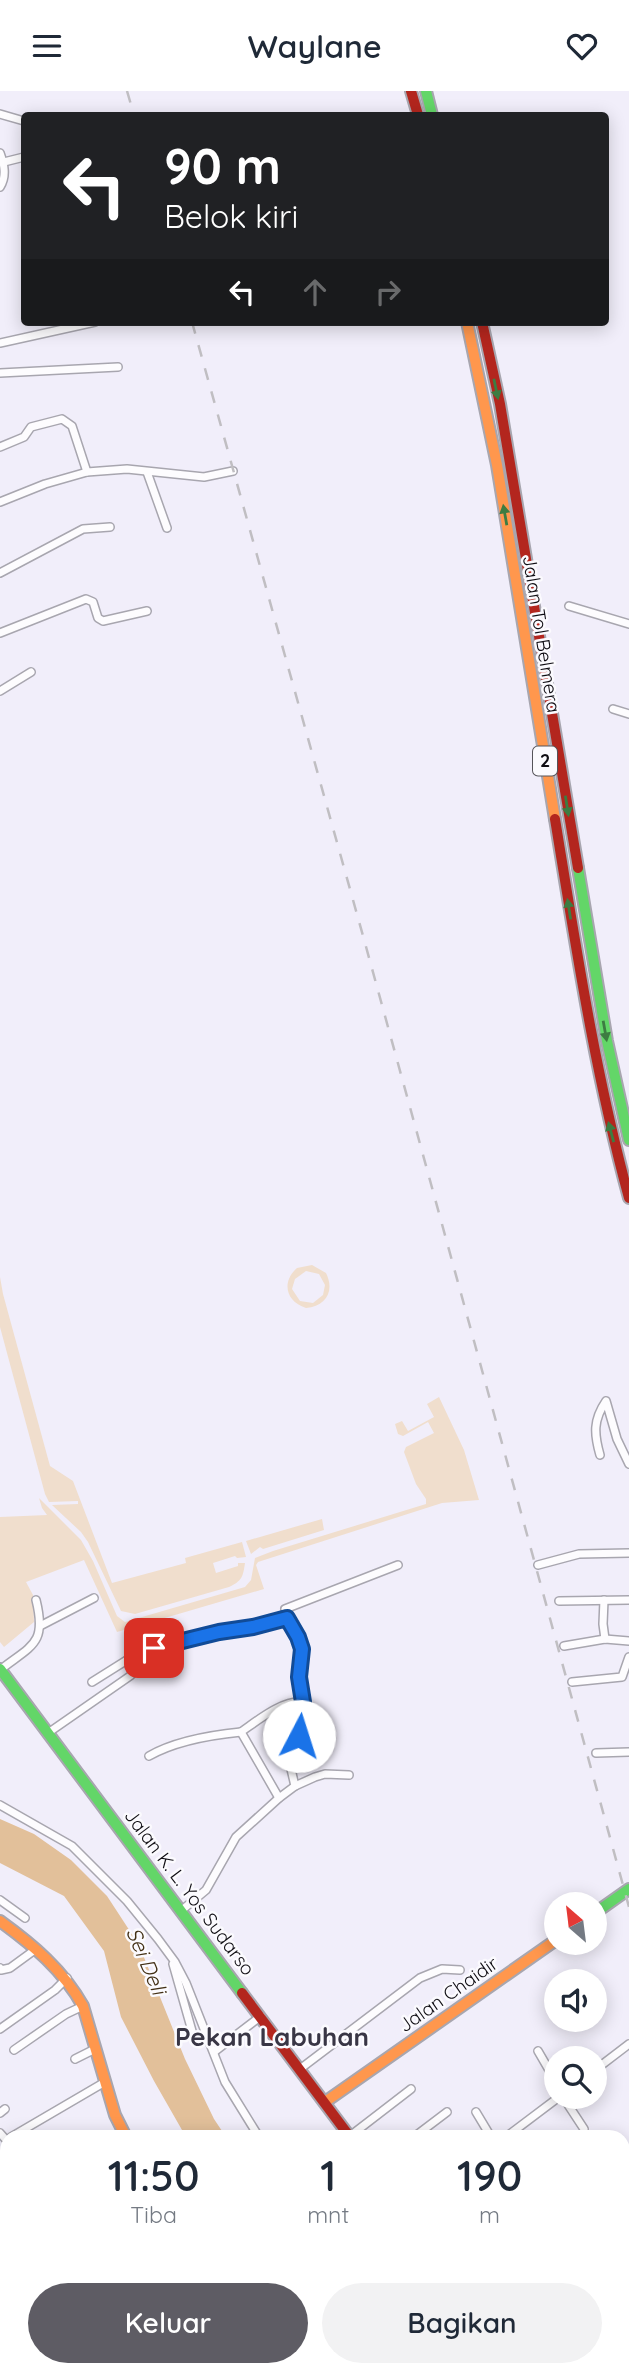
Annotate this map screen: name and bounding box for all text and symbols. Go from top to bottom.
text: Waylane [247,26,382,66]
icon: menu [28,27,66,65]
icon: heart [563,27,601,65]
text: 90 m [164,135,281,196]
icon: left [49,140,140,231]
text: Belok kiri [164,196,298,236]
icon: left [223,273,261,311]
icon: ahead [296,273,334,311]
icon: right [369,273,407,311]
one-way arrow [491,378,502,400]
one-way arrow [499,504,510,526]
street label: Jalan Tol Belmera [518,554,566,714]
road number: 2 [533,747,557,775]
one-way arrow [562,795,573,817]
one-way arrow [563,898,574,920]
one-way arrow [600,1020,611,1042]
one-way arrow [606,1121,616,1142]
pin [124,1618,184,1678]
icon: arrive [135,1629,173,1667]
position arrow [262,1699,336,1773]
street label: Jalan K. L. Yos Sudarso [120,1804,260,1980]
north arrow [544,1892,607,1955]
map controls [544,1892,607,2109]
water label: Sei Deli [121,1923,174,2000]
street label: Jalan Chaidir [394,1950,503,2037]
button: sound [544,1969,607,2032]
district label: Pekan Labuhan [175,2020,369,2053]
button: search [544,2046,607,2109]
text: 11:50 [108,2149,199,2202]
text: 1 [320,2149,336,2202]
text: 190 [457,2149,522,2202]
text: Tiba [130,2200,177,2229]
text: mnt [307,2200,349,2229]
text: m [479,2200,500,2229]
button: Keluar [28,2283,308,2363]
button: Bagikan [322,2283,602,2363]

